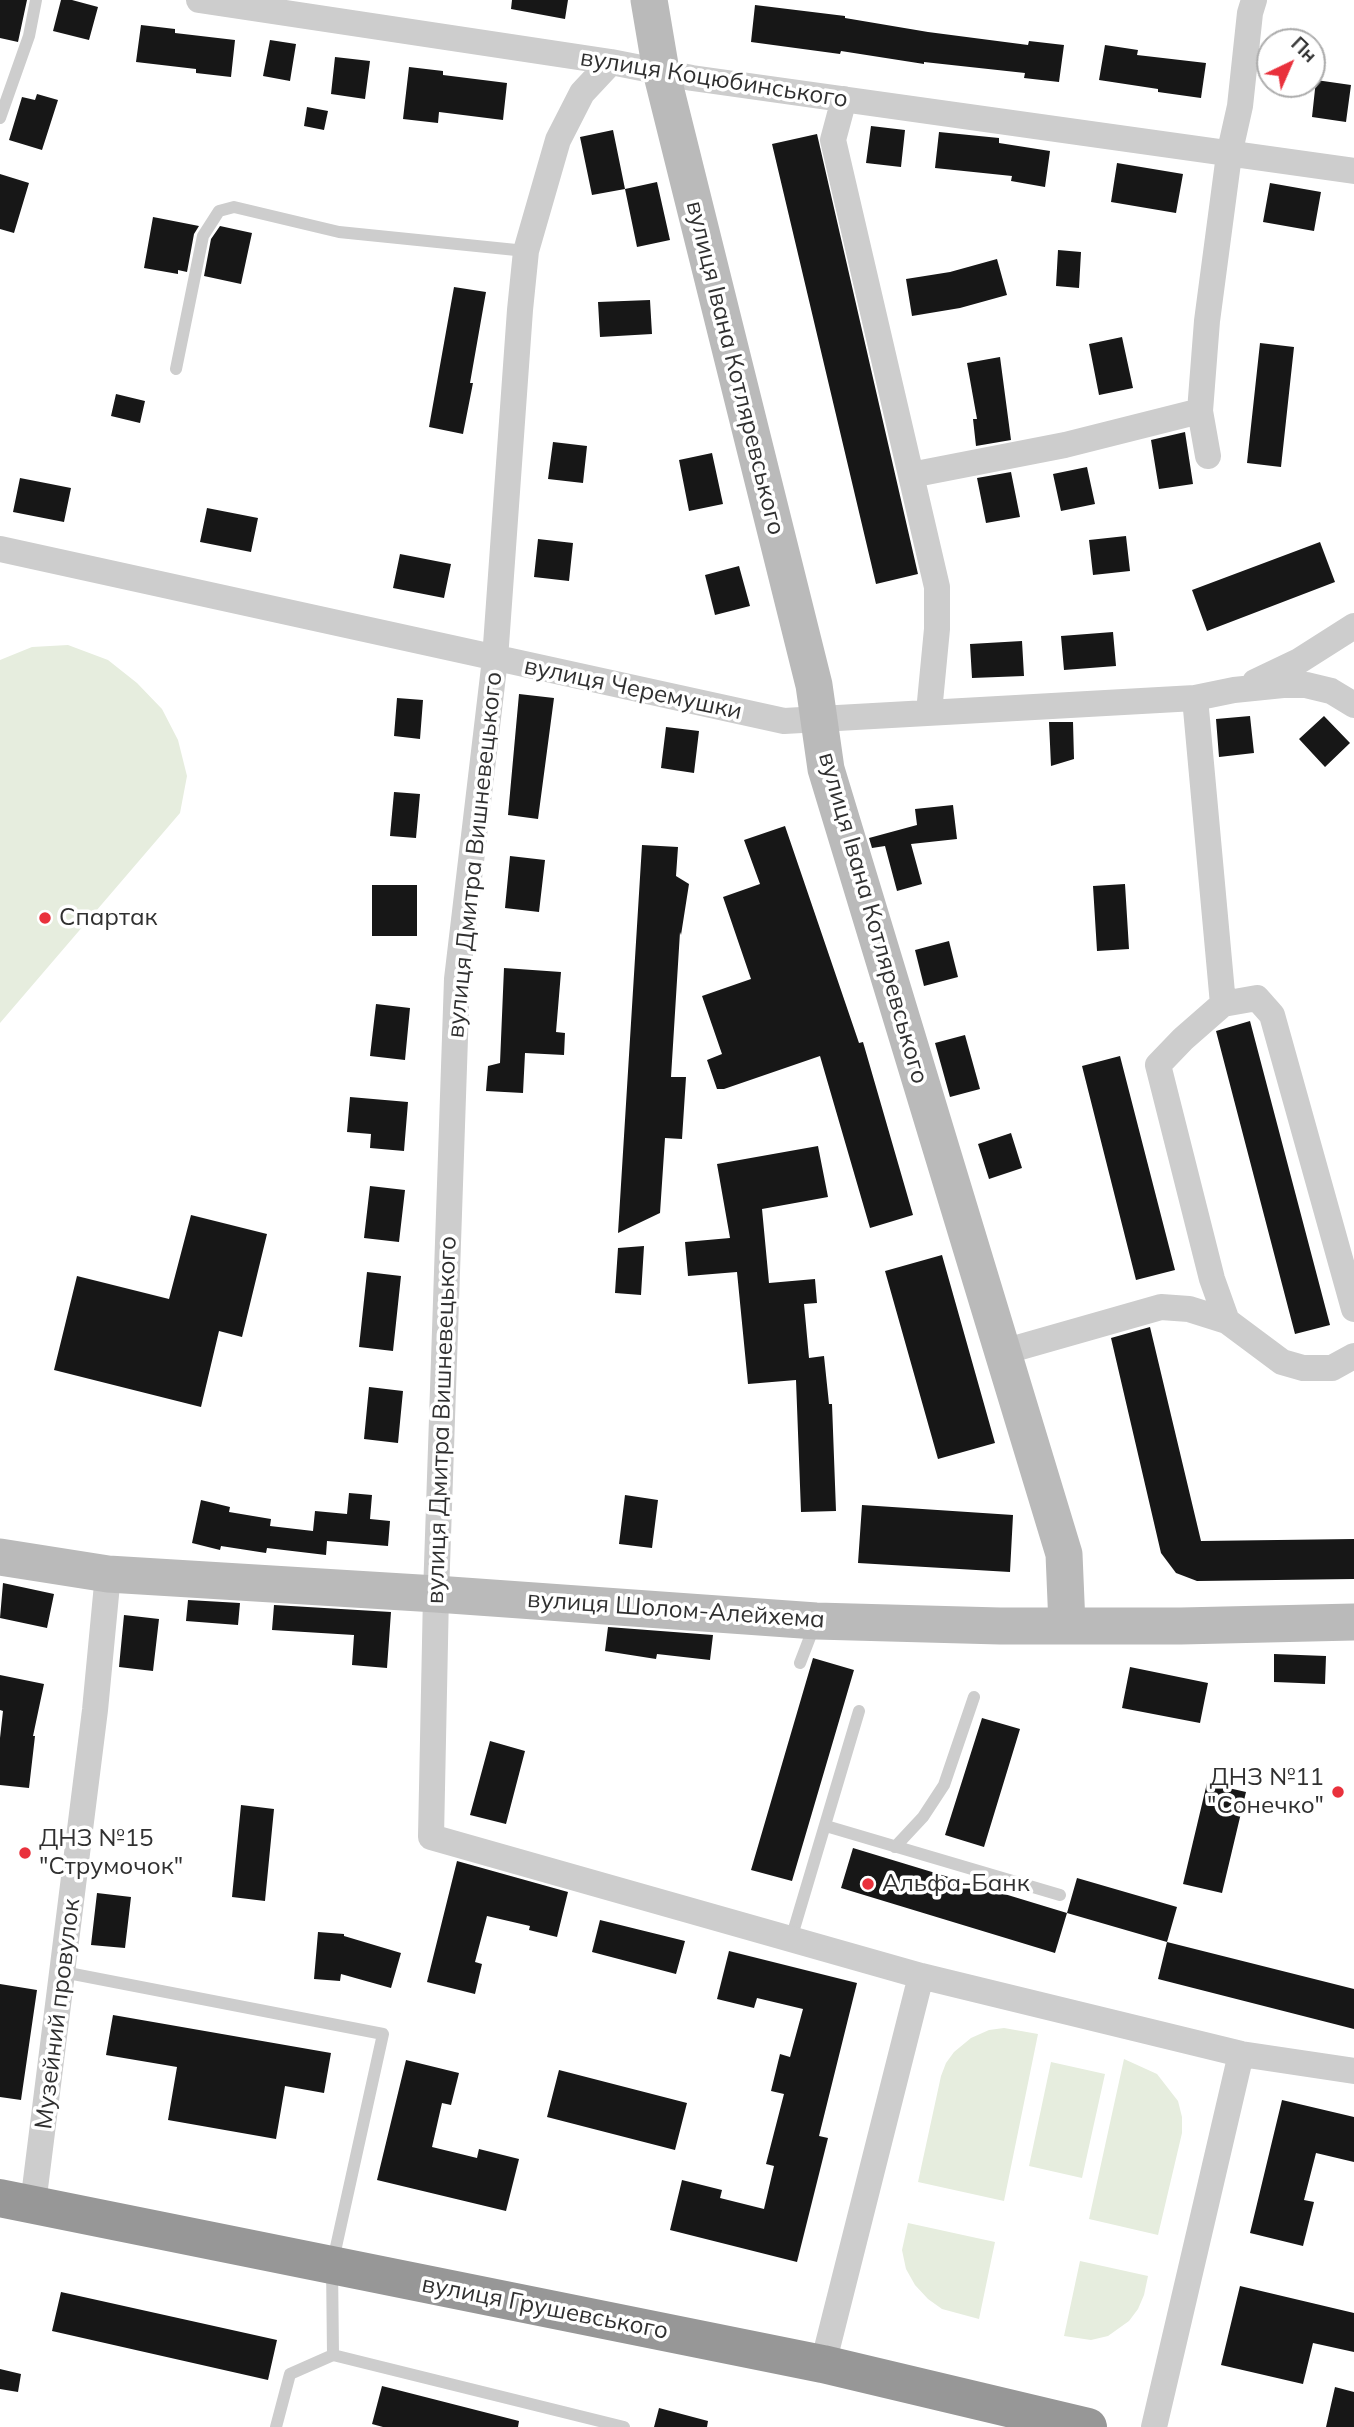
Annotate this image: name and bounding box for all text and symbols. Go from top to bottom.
north arrow [1256,28,1326,98]
text: Пн [1286,32,1322,67]
street label: вулиця Коцюбинського [578,44,850,114]
street label: вулиця Івана Котляревського [679,198,791,538]
street label: вулиця Черемушки [521,652,745,726]
street label: вулиця Дмитра Вишневецького [441,670,509,1040]
street label: вулиця Івана Котляревського [812,749,934,1087]
place label: Спартак [59,904,157,932]
marker: Спартак [37,910,53,926]
street label: вулиця Дмитра Вишневецького [421,1236,463,1604]
street label: вулиця Шолом-Алейхема [526,1585,826,1635]
place label: ДНЗ №11 "Сонечко" [1207,1764,1324,1820]
marker: ДНЗ №11 "Сонечко" [1330,1784,1346,1800]
place label: ДНЗ №15 "Струмочок" [39,1825,183,1881]
marker: ДНЗ №15 "Струмочок" [17,1845,33,1861]
place label: Альфа-Банк [882,1870,1030,1898]
marker: Альфа-Банк [860,1876,876,1892]
street label: Музейний провулок [30,1897,86,2131]
street label: вулиця Грушевського [420,2270,670,2346]

